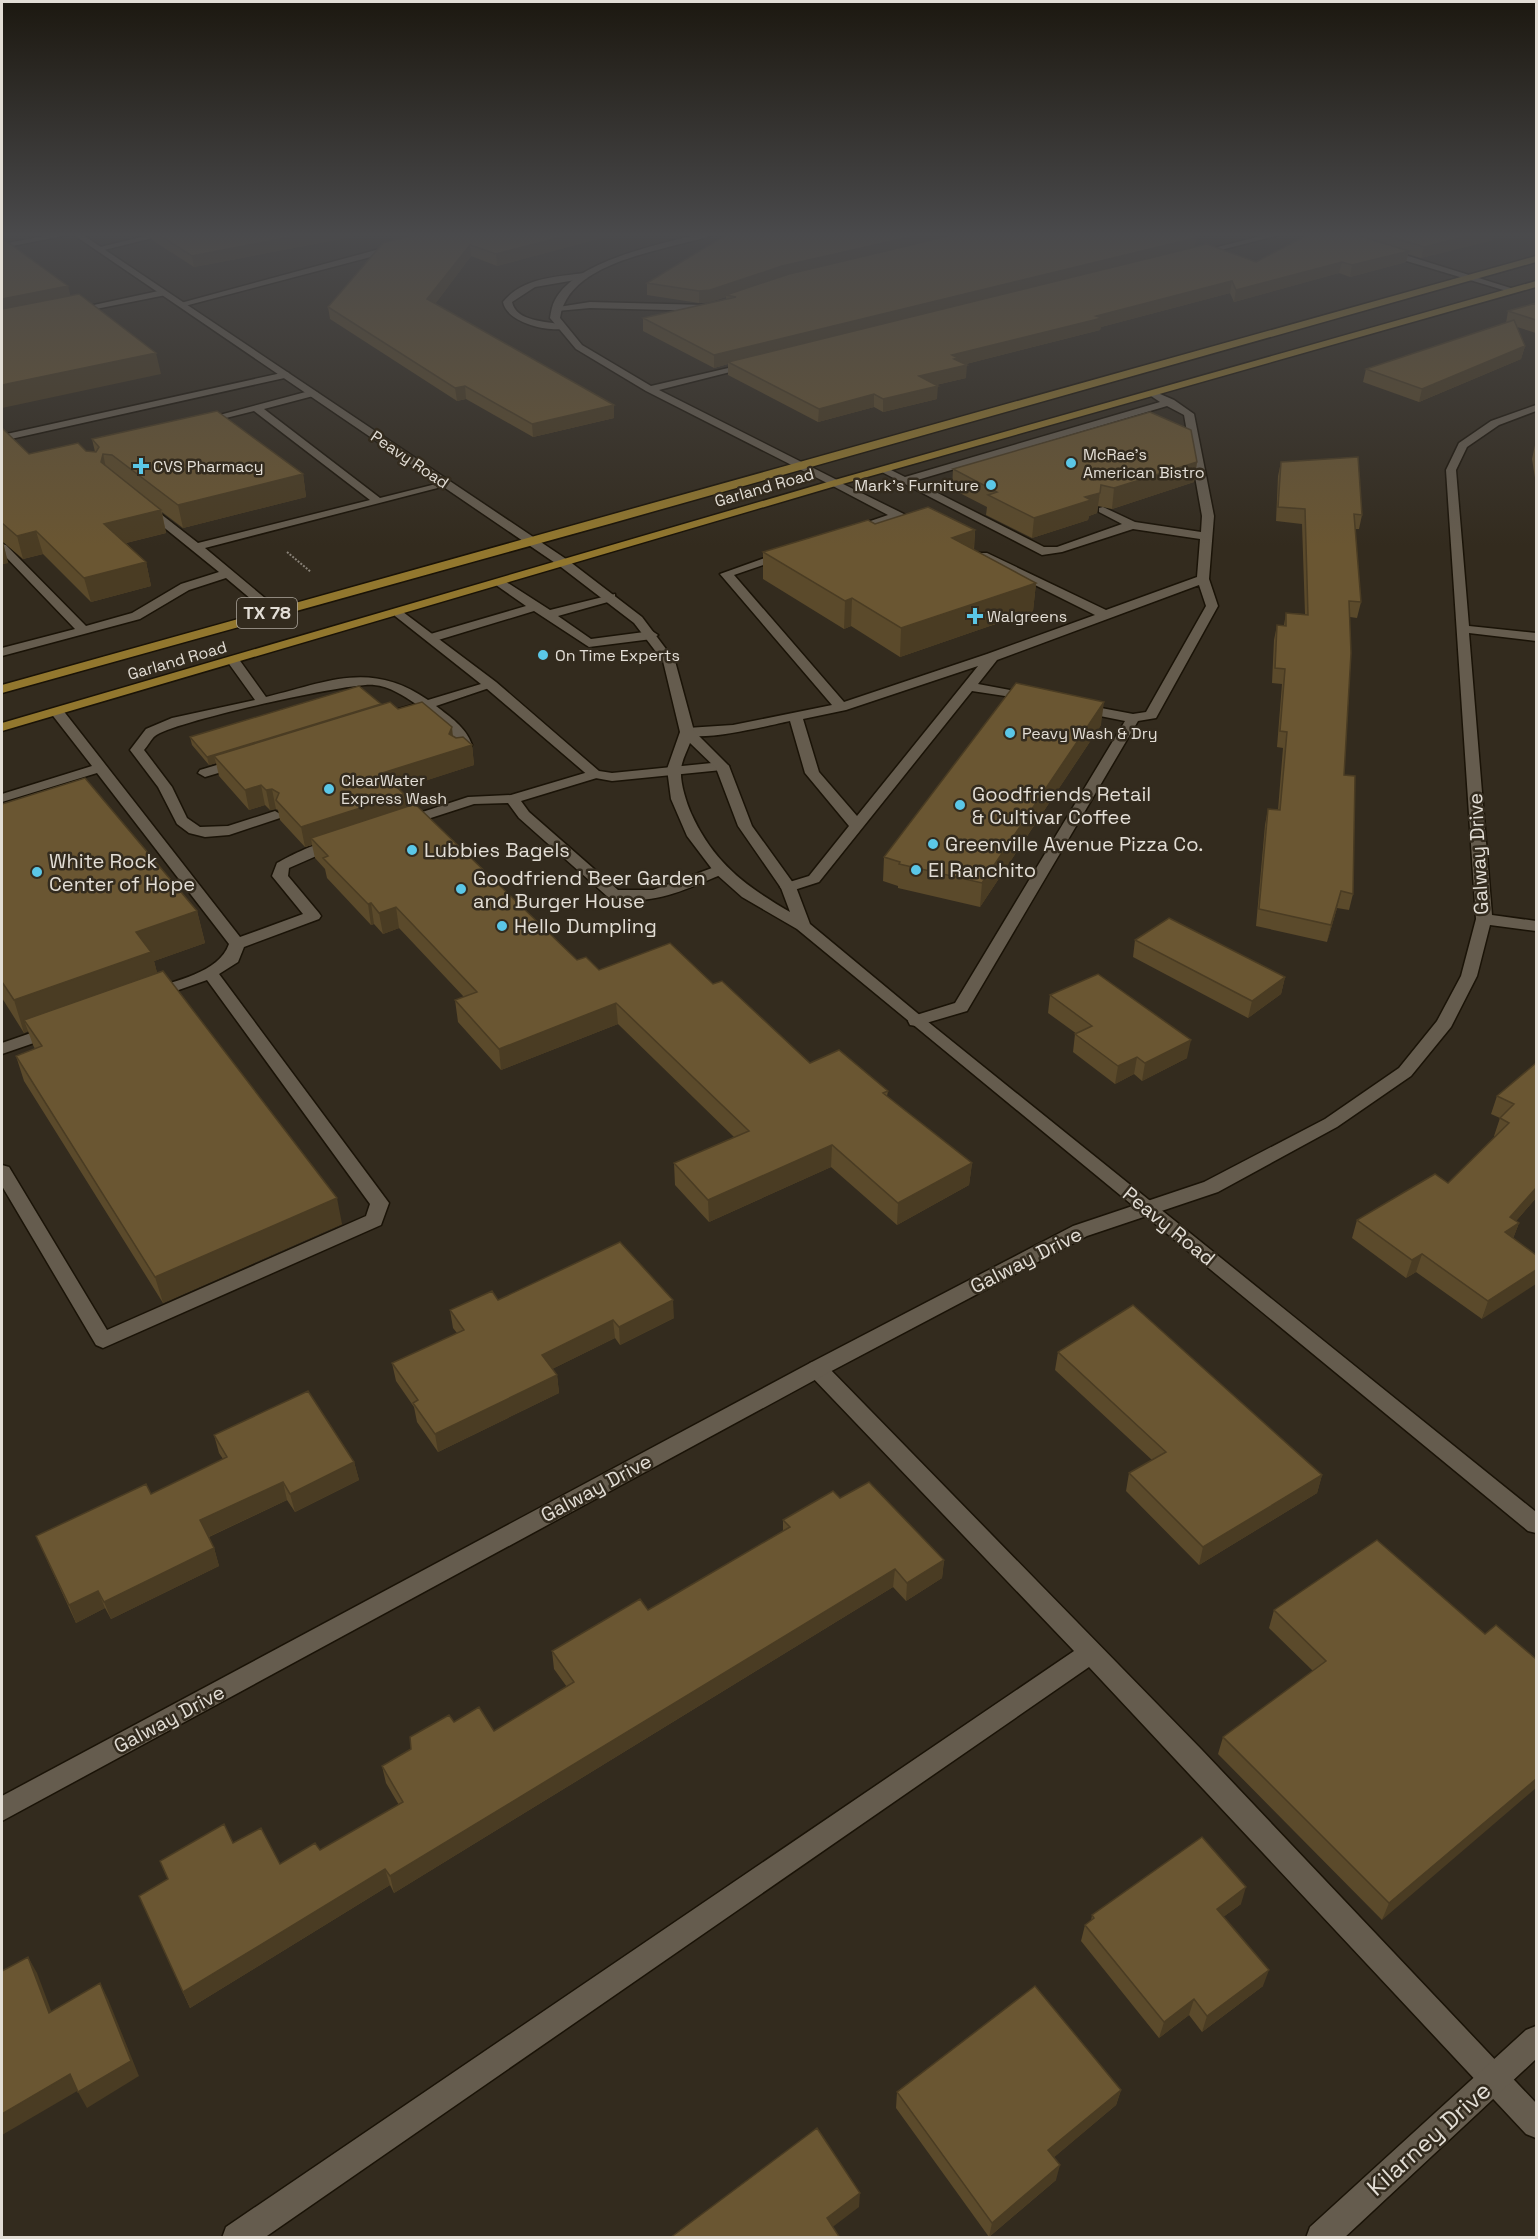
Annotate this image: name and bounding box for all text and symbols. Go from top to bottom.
street label: Peavy Road [367,426,453,493]
place label: McRae's American Bistro [1083,444,1205,483]
place label: CVS Pharmacy [153,456,264,477]
marker: McRae's American Bistro [1064,456,1078,470]
marker: CVS Pharmacy [134,459,148,473]
street label: Garland Road [712,463,816,512]
place label: Mark's Furniture [854,475,979,496]
marker: Mark's Furniture [984,478,998,492]
road number: TX 78 [237,598,297,628]
place label: Walgreens [987,606,1067,627]
marker: Walgreens [968,609,982,623]
street label: Garland Road [125,636,229,685]
place label: On Time Experts [555,645,680,666]
marker: On Time Experts [536,648,550,662]
place label: Peavy Wash & Dry [1022,723,1158,744]
marker: Peavy Wash & Dry [1003,726,1017,740]
place label: ClearWater Express Wash [341,770,447,809]
place label: Goodfriends Retail & Cultivar Coffee [972,781,1151,830]
marker: ClearWater Express Wash [322,782,336,796]
street label: Galway Drive [1462,792,1494,916]
marker: Goodfriends Retail & Cultivar Coffee [953,798,967,812]
place label: Greenville Avenue Pizza Co. [945,831,1203,857]
place label: Lubbies Bagels [424,837,570,863]
marker: Greenville Avenue Pizza Co. [926,837,940,851]
marker: Lubbies Bagels [405,843,419,857]
place label: White Rock Center of Hope [49,848,195,897]
place label: El Ranchito [928,857,1036,883]
marker: El Ranchito [909,863,923,877]
marker: White Rock Center of Hope [30,865,44,879]
place label: Goodfriend Beer Garden and Burger House [473,865,706,914]
marker: Goodfriend Beer Garden and Burger House [454,882,468,896]
place label: Hello Dumpling [514,913,657,939]
marker: Hello Dumpling [495,919,509,933]
street label: Peavy Road [1117,1181,1221,1271]
street label: Galway Drive [966,1221,1086,1299]
street label: Galway Drive [536,1448,656,1528]
street label: Galway Drive [109,1679,229,1759]
street label: Kilarney Drive [1360,2075,1497,2203]

